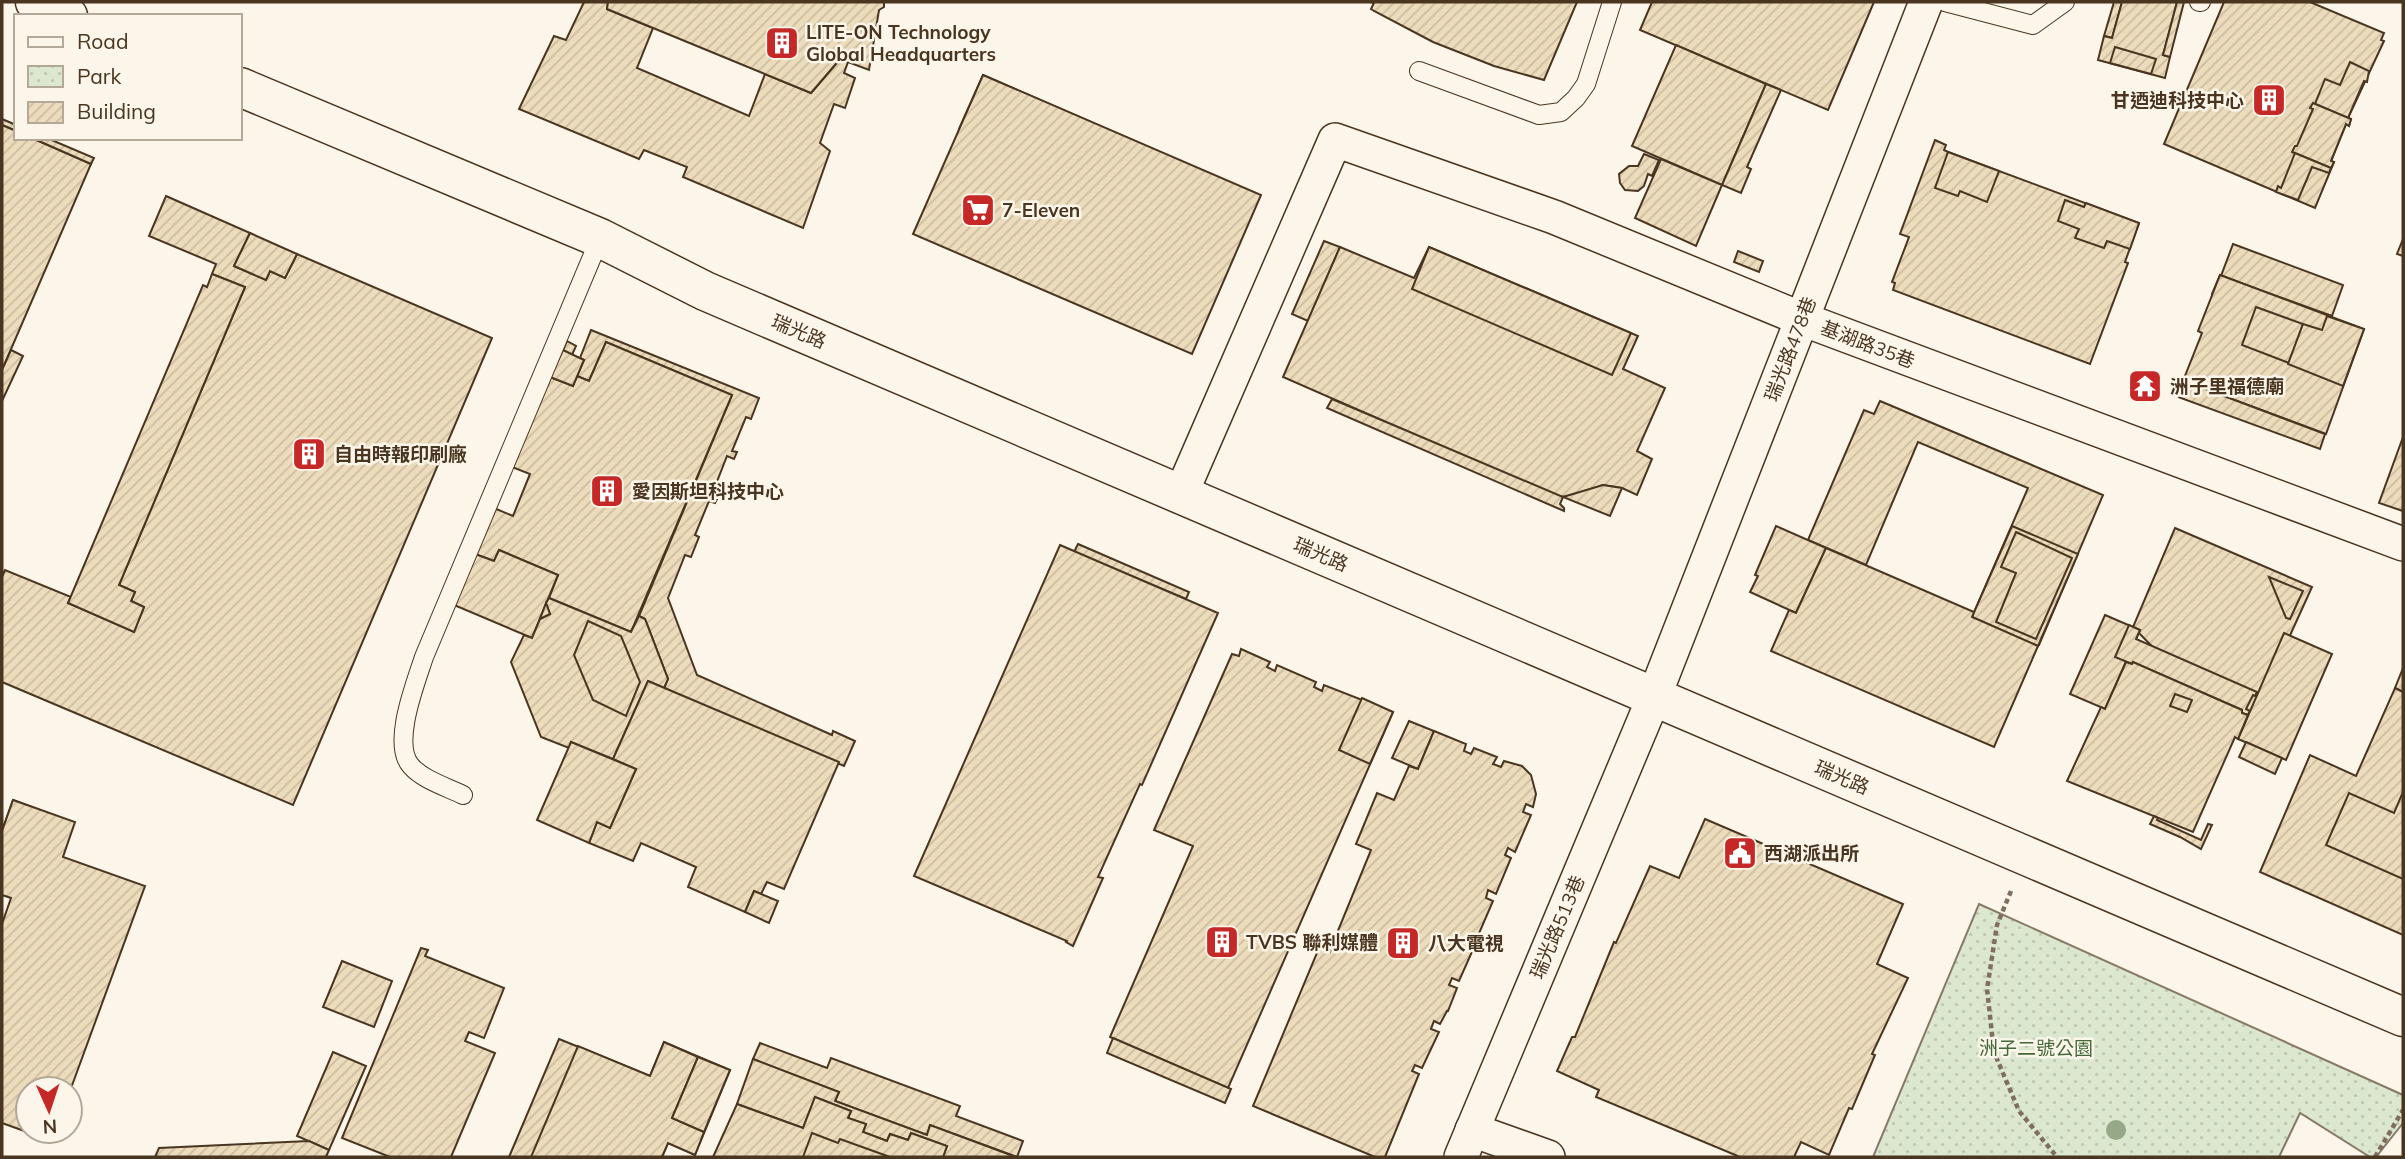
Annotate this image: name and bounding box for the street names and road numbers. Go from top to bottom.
street label: 瑞光路478巷 [1759,293,1821,405]
street label: 瑞光路 [768,309,830,353]
street label: 基湖路35巷 [1818,315,1918,373]
street label: 瑞光路 [1290,532,1352,576]
street label: 瑞光路 [1811,755,1873,799]
street label: 瑞光路513巷 [1524,872,1590,982]

